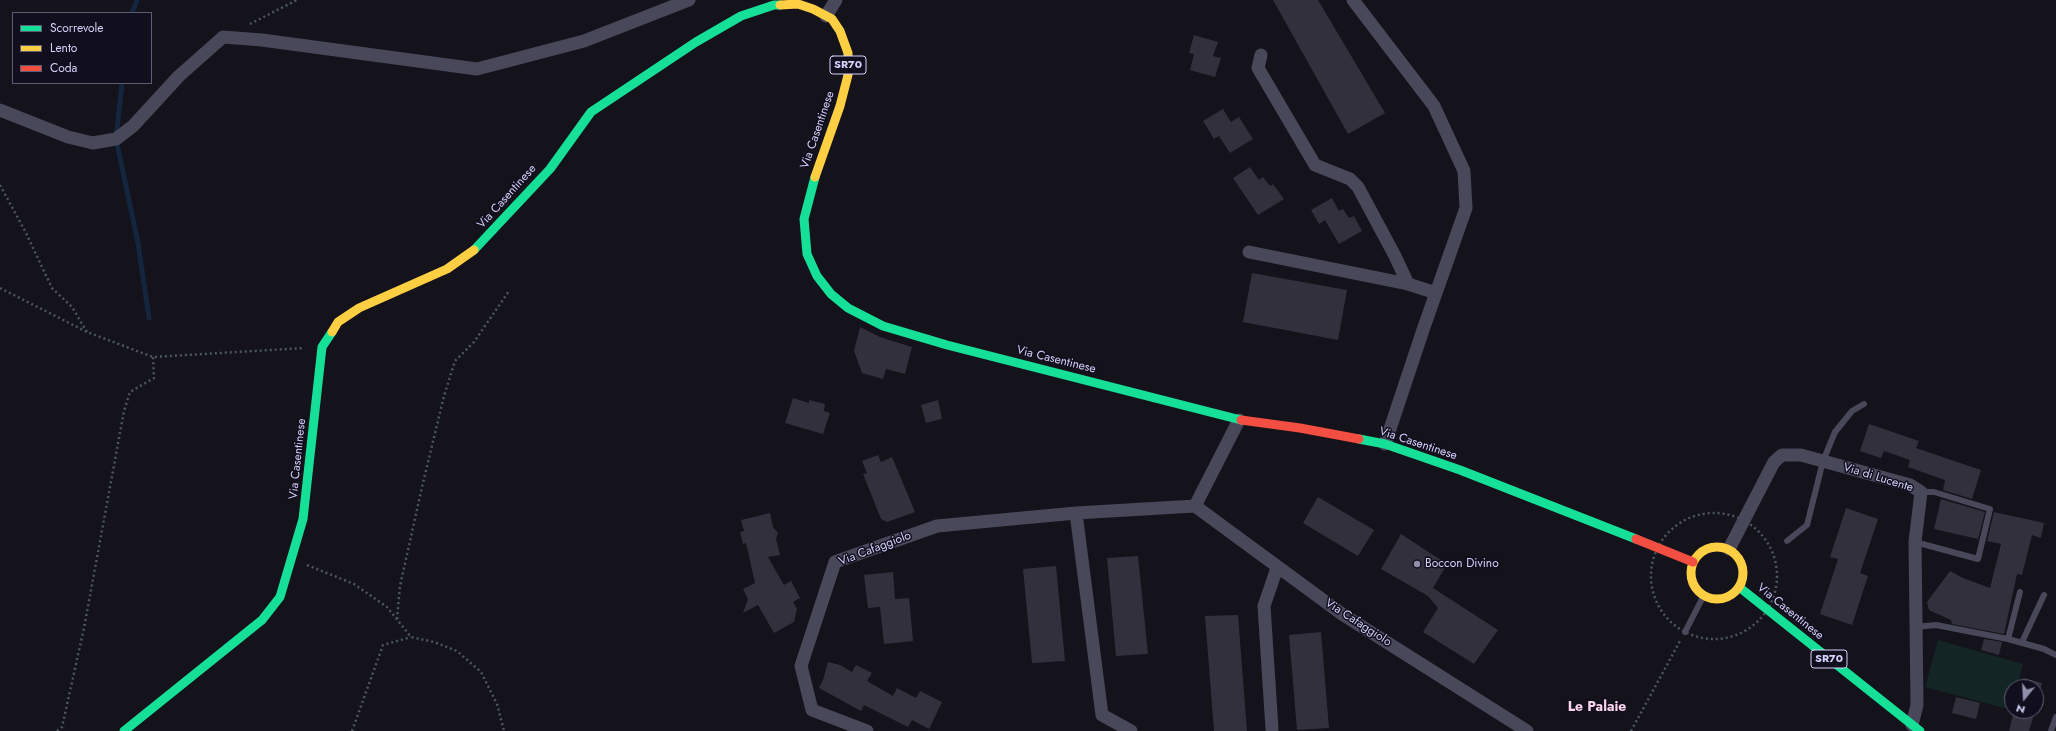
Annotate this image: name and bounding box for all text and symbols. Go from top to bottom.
legend [12,12,152,84]
text: Scorrevole [50,19,104,37]
text: Lento [50,39,77,57]
road number: SR70 [830,56,866,74]
text: Coda [50,59,77,77]
street label: Via Casentinese [798,89,838,171]
street label: Via Casentinese [474,162,540,232]
street label: Via Casentinese [1015,343,1097,377]
street label: Via Casentinese [287,418,309,500]
street label: Via Casentinese [1377,425,1459,463]
street label: Via di Lucente [1841,460,1915,496]
street label: Via Cafaggiolo [837,529,913,569]
place label: Boccon Divino [1425,557,1499,571]
marker: Boccon Divino [1412,559,1422,569]
street label: Via Casentinese [1754,581,1826,643]
street label: Via Cafaggiolo [1322,596,1394,650]
road number: SR70 [1811,650,1847,668]
north arrow [2004,679,2044,719]
district label: Le Palaie [1568,700,1626,716]
text: N [2014,701,2027,718]

